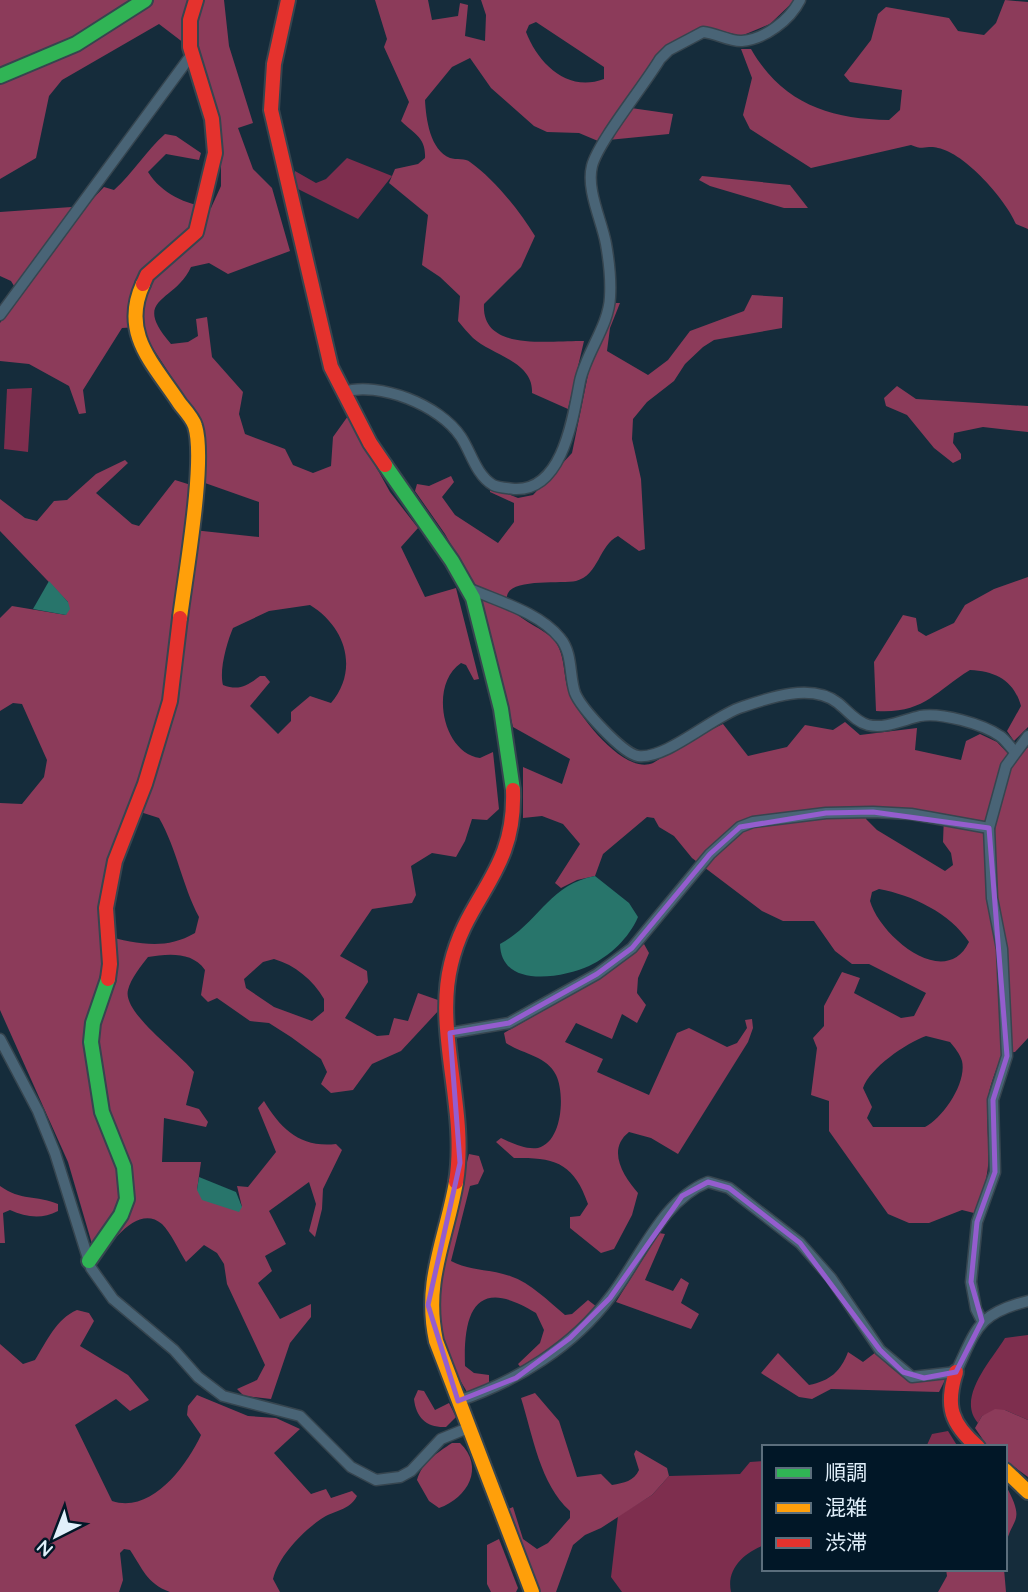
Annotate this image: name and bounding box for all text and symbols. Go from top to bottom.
legend [762,1445,1007,1571]
text: 順調 [825,1459,867,1485]
text: 混雑 [825,1494,867,1520]
north arrow [21,1501,91,1571]
text: 渋滞 [825,1529,867,1555]
text: N [31,1535,58,1562]

